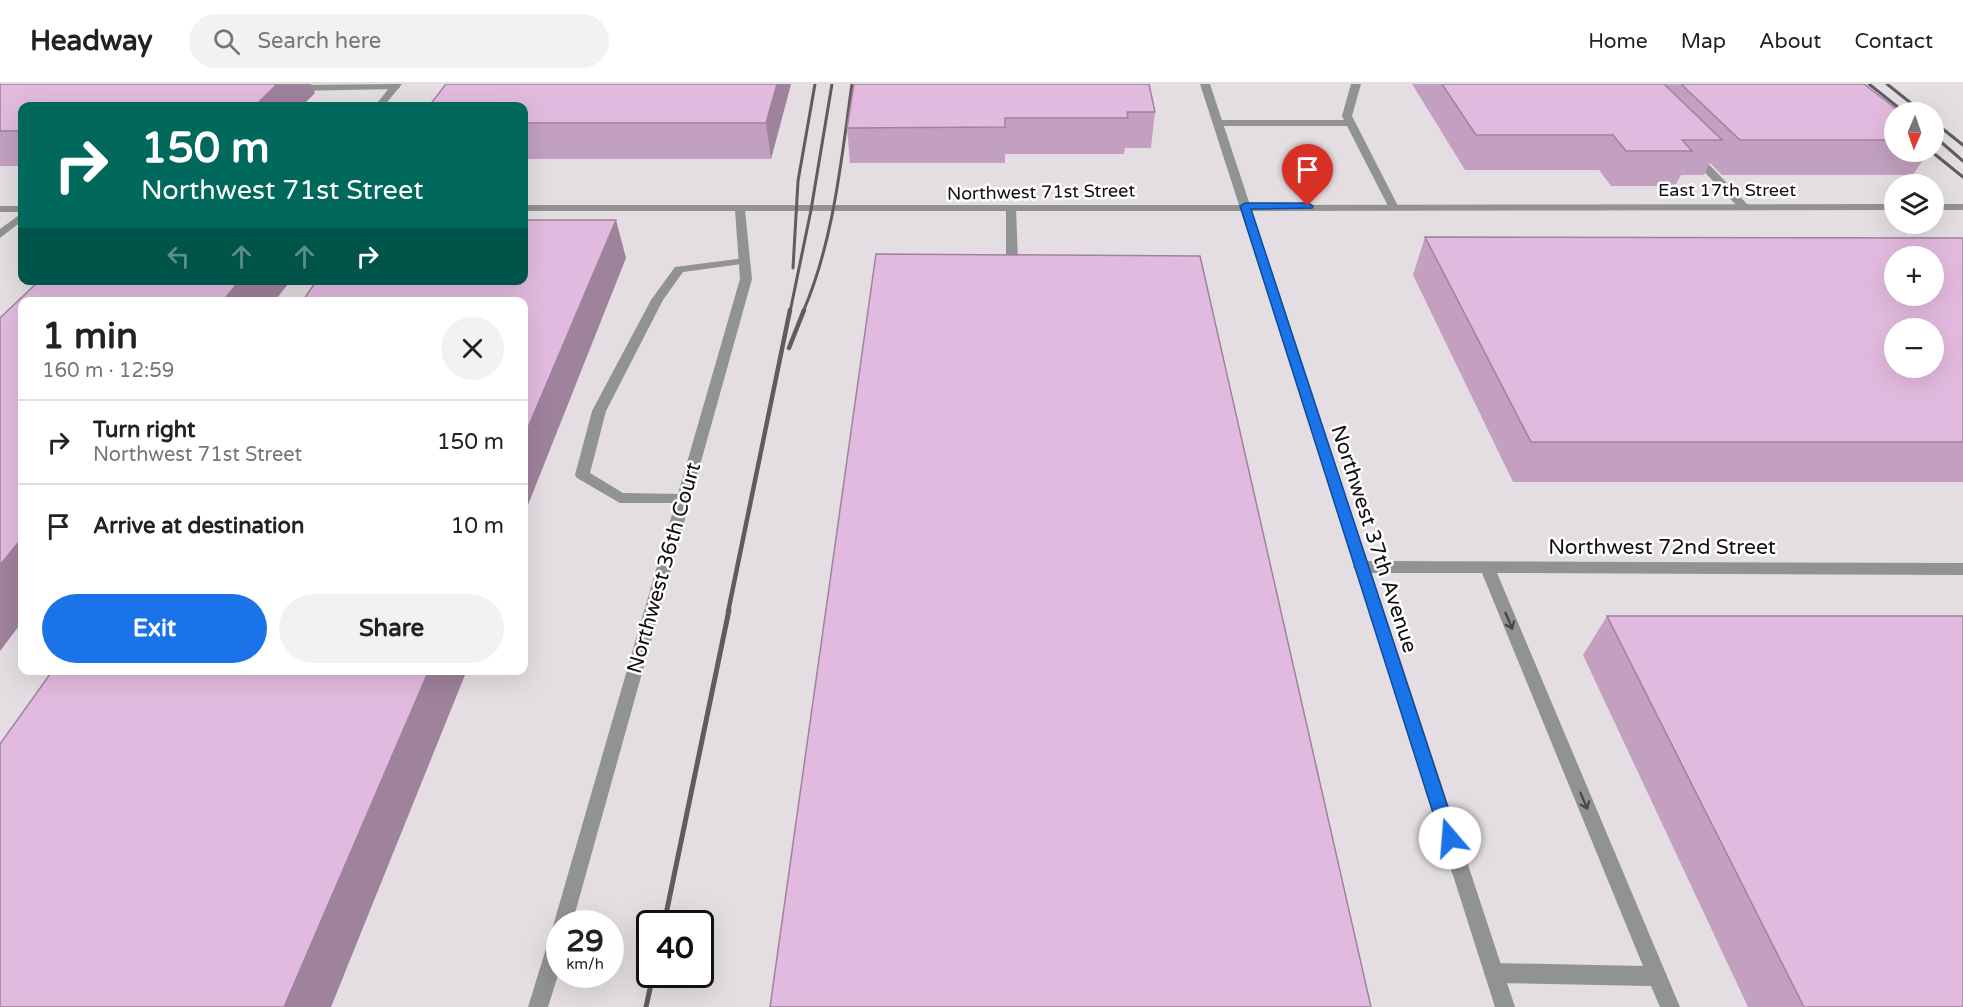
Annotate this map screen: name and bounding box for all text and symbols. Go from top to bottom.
search box [189,14,609,68]
text: Headway [30,24,153,58]
icon: search [210,25,243,58]
text: Search here [258,28,381,54]
text: Home [1588,29,1648,54]
text: Map [1681,29,1726,54]
text: About [1759,29,1821,54]
text: Contact [1854,29,1933,54]
north arrow [1884,102,1944,162]
map controls [1884,102,1944,378]
text: 150 m [141,123,270,174]
icon: right [42,126,120,204]
pin [1282,144,1333,206]
icon: arrive [1291,153,1324,186]
text: Northwest 71st Street [141,174,424,207]
button: layers [1884,174,1944,234]
street label: Northwest 71st Street [947,179,1135,205]
street label: East 17th Street [1658,179,1796,201]
icon: left [162,240,195,273]
icon: ahead [225,240,258,273]
icon: ahead [288,240,321,273]
icon: right [351,240,384,273]
button: + [1884,246,1944,306]
text: 1 min [42,315,138,358]
button: close [441,317,504,380]
button: − [1884,318,1944,378]
text: 160 m · 12:59 [42,359,174,383]
text: Turn right [93,417,195,443]
street label: Northwest 37th Avenue [1325,422,1423,656]
icon: right [42,426,75,459]
text: 150 m [437,429,504,455]
text: Northwest 71st Street [93,443,302,467]
street label: Northwest 36th Court [622,460,706,676]
icon: arrive [42,510,75,543]
text: Arrive at destination [93,513,304,539]
text: 10 m [450,513,504,539]
street label: Northwest 72nd Street [1548,535,1776,560]
button: Exit [42,594,267,663]
button: Share [279,594,504,663]
one-way arrow [1504,611,1515,630]
one-way arrow [1579,791,1590,810]
position arrow [1418,806,1482,870]
speed limit sign: 40 [636,910,714,988]
text: 29 [566,923,604,960]
text: km/h [566,955,604,973]

